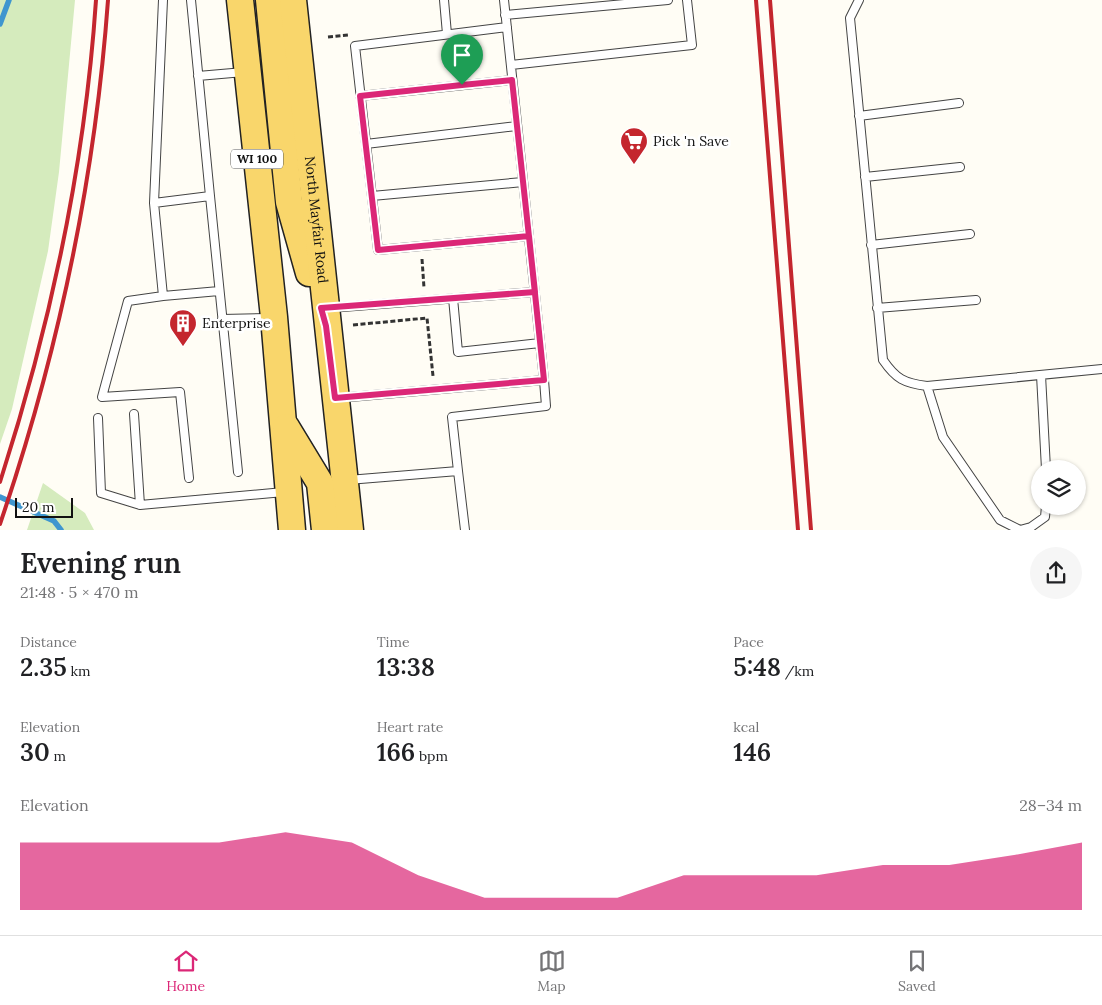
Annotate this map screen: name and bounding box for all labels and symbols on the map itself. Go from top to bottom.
pin [441,34,483,85]
supermarket icon: Pick 'n Save [619,126,649,165]
place label: Pick 'n Save [653,132,729,150]
road number: WI 100 [231,150,283,168]
street label: North Mayfair Road [301,155,332,284]
building icon: Enterprise [168,308,198,347]
place label: Enterprise [202,314,271,332]
scale bar [15,495,72,518]

